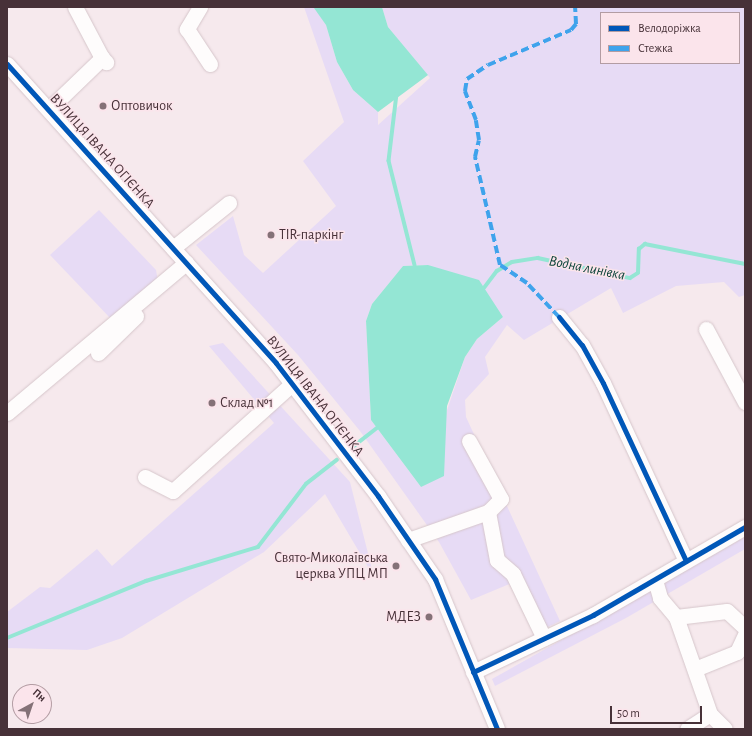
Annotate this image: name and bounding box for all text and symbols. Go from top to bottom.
legend [600,12,740,64]
text: Велодоріжка [638,22,701,34]
text: Стежка [638,42,673,54]
street label: ВУЛИЦЯ ІВАНА ОГІЄНКА [46,90,158,212]
place label: Оптовичок [111,98,172,114]
marker: Оптовичок [98,101,108,111]
place label: TIR-паркінг [279,227,343,243]
marker: TIR-паркінг [266,230,276,240]
water label: Водна линівка [547,252,627,284]
street label: ВУЛИЦЯ ІВАНА ОГІЄНКА [263,332,367,460]
place label: Склад №1 [220,395,273,411]
marker: Склад №1 [207,398,217,408]
place label: Свято-Миколаївська церква УПЦ МП [274,550,388,582]
marker: Свято-Миколаївська церква УПЦ МП [391,561,401,571]
place label: МДЕЗ [386,609,421,625]
marker: МДЕЗ [424,612,434,622]
north arrow [12,684,52,724]
text: Пн [31,687,48,704]
scale bar [612,698,704,724]
text: 50 m [617,707,640,719]

